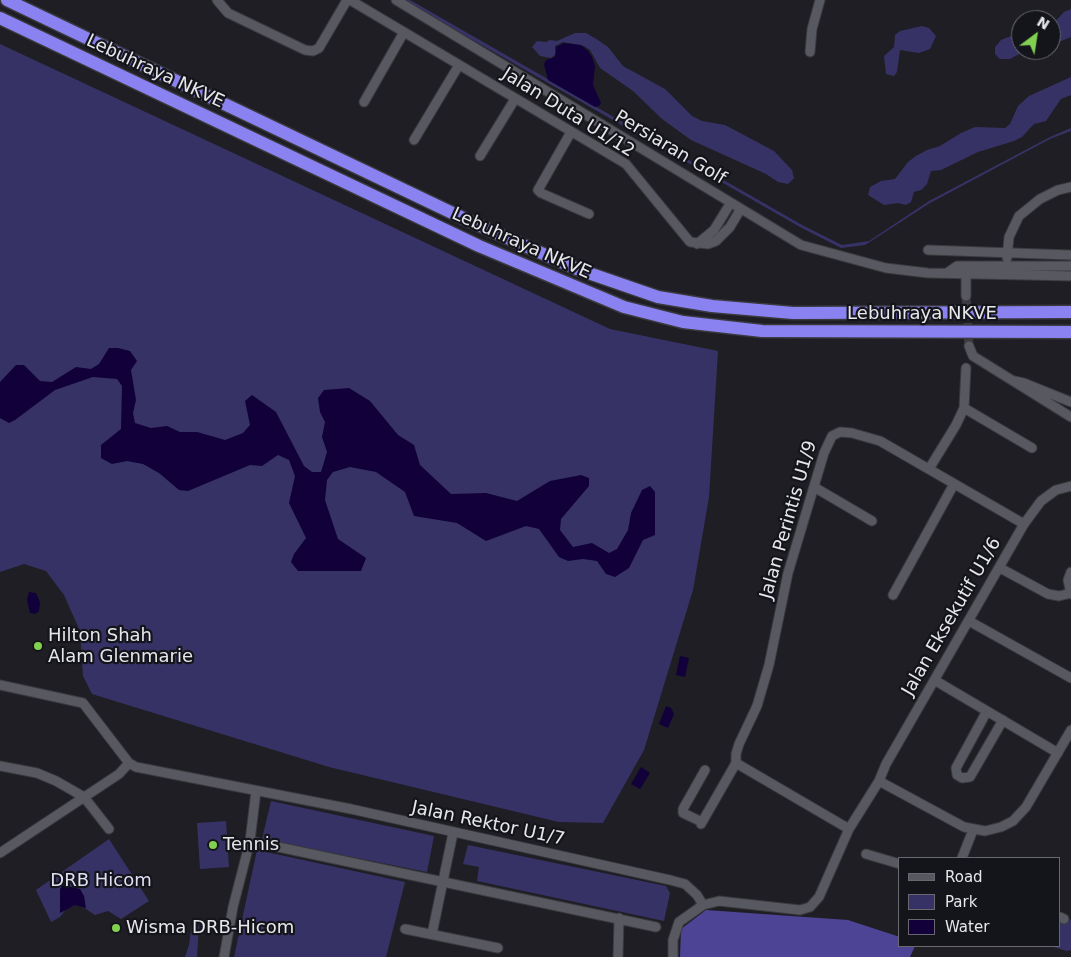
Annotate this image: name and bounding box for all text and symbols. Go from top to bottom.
north arrow [1011,10,1061,60]
text: N [1034,13,1052,33]
street label: Lebuhraya NKVE [83,31,227,113]
street label: Jalan Duta U1/12 [498,64,638,162]
street label: Persiaran Golf [610,106,730,190]
street label: Lebuhraya NKVE [448,204,594,284]
street label: Lebuhraya NKVE [847,303,997,325]
street label: Jalan Perintis U1/9 [756,438,822,602]
street label: Jalan Eksekutif U1/6 [898,534,1006,700]
place label: Hilton Shah Alam Glenmarie [48,625,193,668]
marker: Hilton Shah Alam Glenmarie [32,640,44,652]
street label: Jalan Rektor U1/7 [409,797,567,851]
place label: Tennis [223,834,279,856]
marker: Tennis [207,839,219,851]
legend [898,857,1061,947]
text: Road [945,868,983,886]
park label: DRB Hicom [50,870,152,892]
text: Park [945,893,977,911]
place label: Wisma DRB-Hicom [126,917,294,939]
text: Water [945,918,989,936]
marker: Wisma DRB-Hicom [110,922,122,934]

